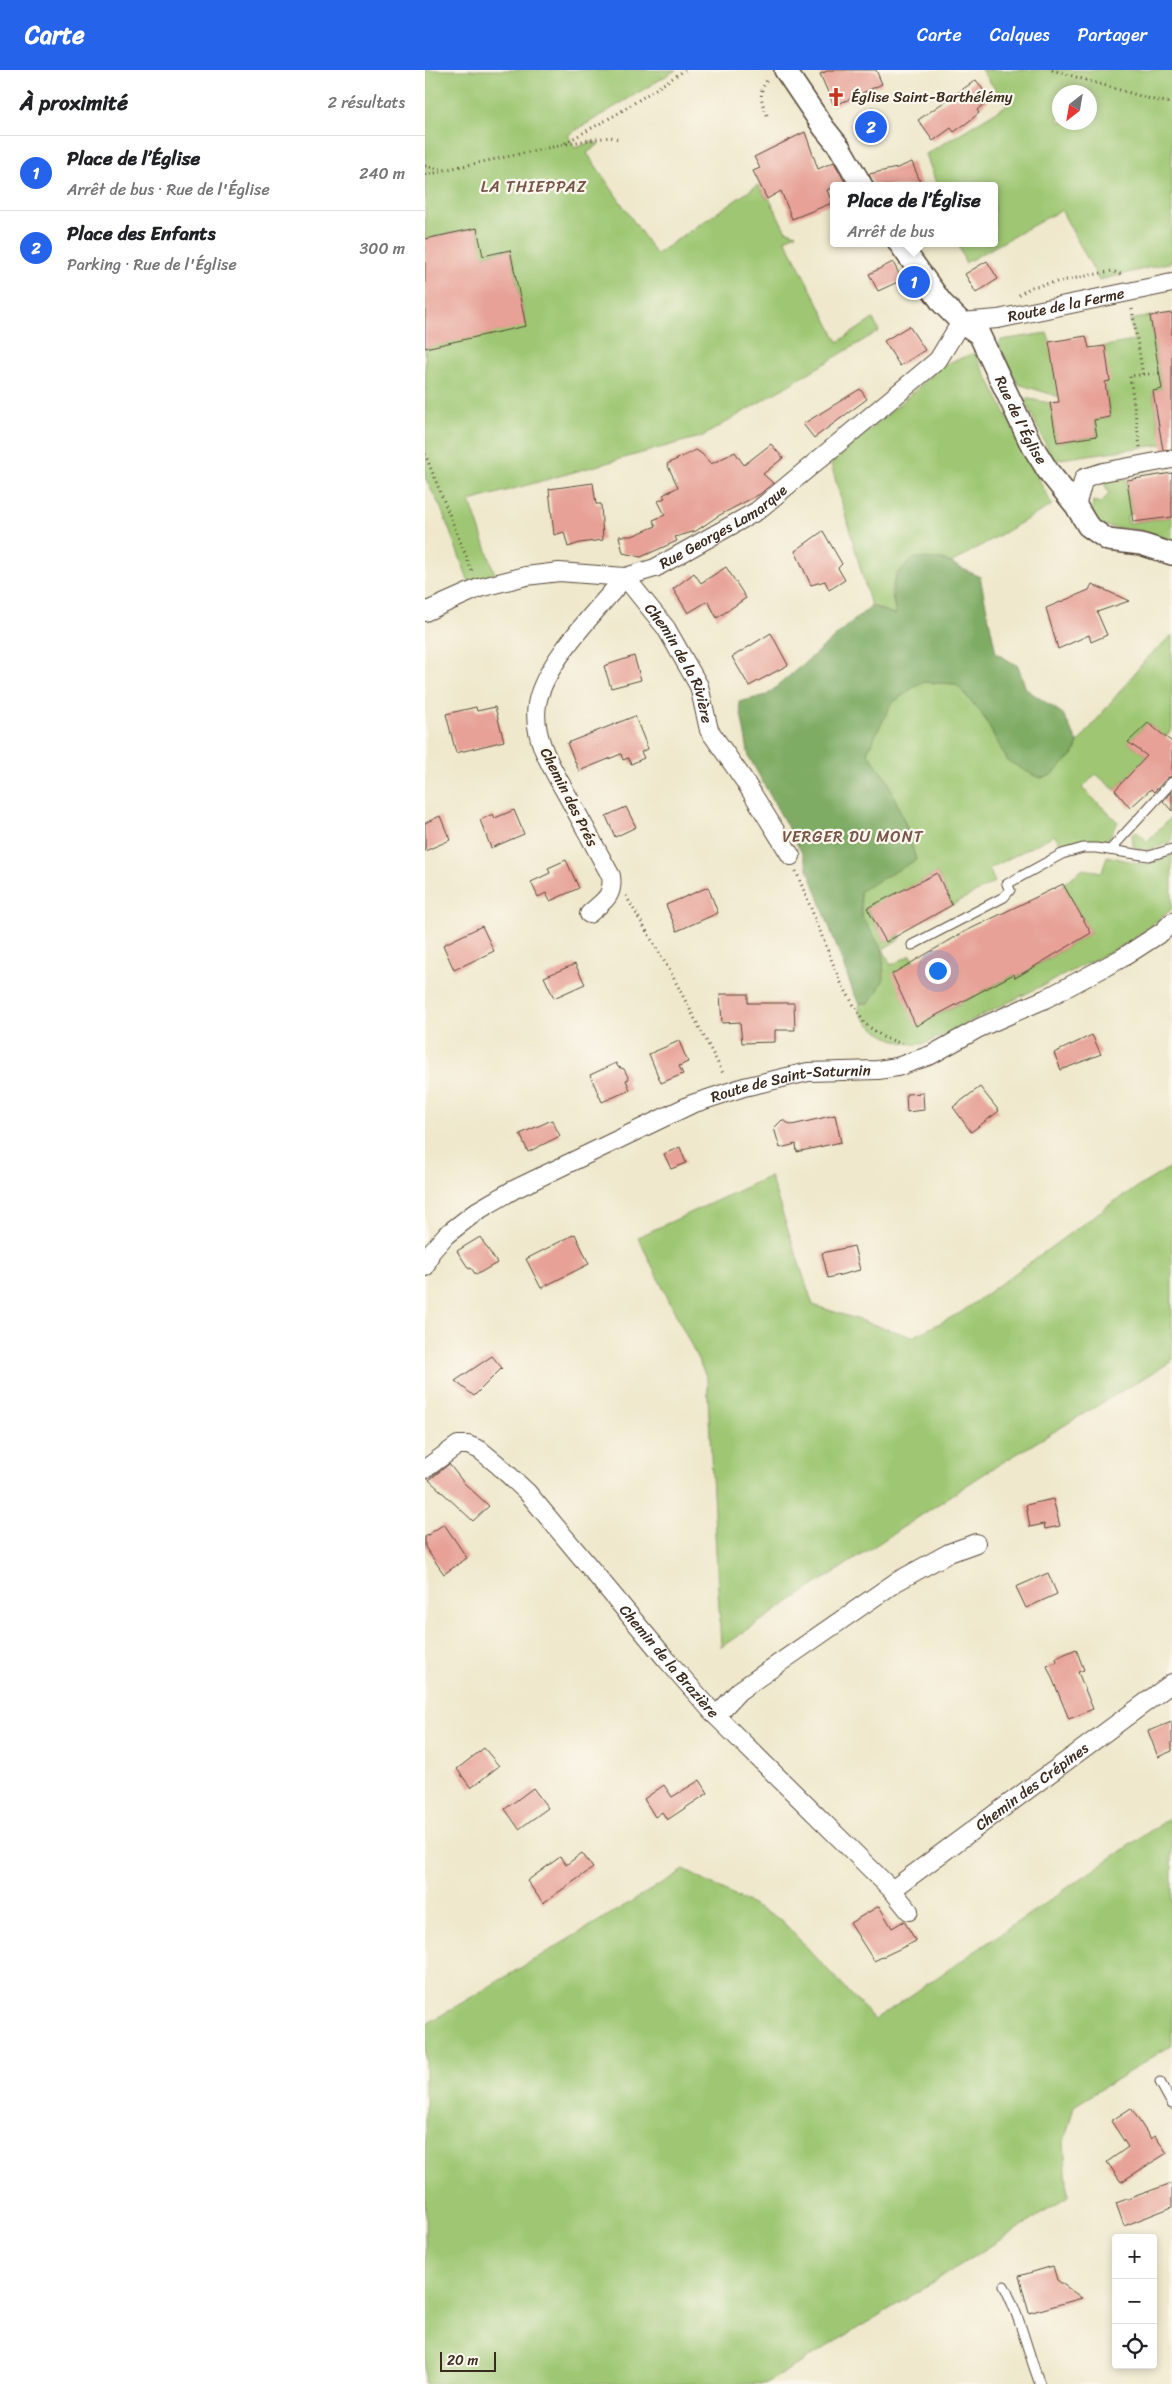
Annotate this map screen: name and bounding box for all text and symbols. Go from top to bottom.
text: Carte [25,14,85,56]
text: Carte [917,19,962,51]
text: Calques [990,19,1050,51]
text: Partager [1078,19,1147,51]
text: À proximité [20,84,128,122]
place label: Église Saint-Barthélémy [851,84,1013,110]
north arrow [1052,85,1097,130]
church icon: Église Saint-Barthélémy [825,86,847,108]
text: 2 résultats [328,88,405,117]
pin: 2 [855,108,887,146]
text: Place de l’Église [67,142,200,175]
text: 1 [33,159,39,188]
text: 240 m [359,159,405,188]
district label: LA THIEPPAZ [481,172,587,201]
text: Arrêt de bus · Rue de l'Église [67,175,270,204]
popup [830,182,998,247]
text: Place de l’Église [847,184,981,217]
text: Place des Enfants [67,217,215,250]
text: Arrêt de bus [847,217,934,246]
text: 2 [31,234,41,263]
text: 300 m [360,234,405,263]
text: Parking · Rue de l'Église [67,250,237,279]
pin: 1 [898,263,930,301]
street label: Route de la Ferme [1005,280,1127,330]
street label: Rue de l'Église [987,371,1054,470]
street label: Rue Georges Lamarque [654,478,793,576]
street label: Chemin de la Rivière [638,597,720,726]
street label: Chemin des Prés [533,743,605,851]
district label: VERGER DU MONT [782,822,924,851]
your location [925,958,951,984]
street label: Route de Saint-Saturnin [707,1057,871,1110]
street label: Chemin de la Brazière [613,1599,726,1725]
street label: Chemin des Crépines [970,1735,1095,1837]
map controls [1112,2234,1157,2369]
button: + [1112,2234,1157,2279]
button: − [1112,2279,1157,2324]
button: locate [1112,2324,1157,2369]
text: 20 m [447,2348,478,2373]
scale bar [440,2349,496,2372]

